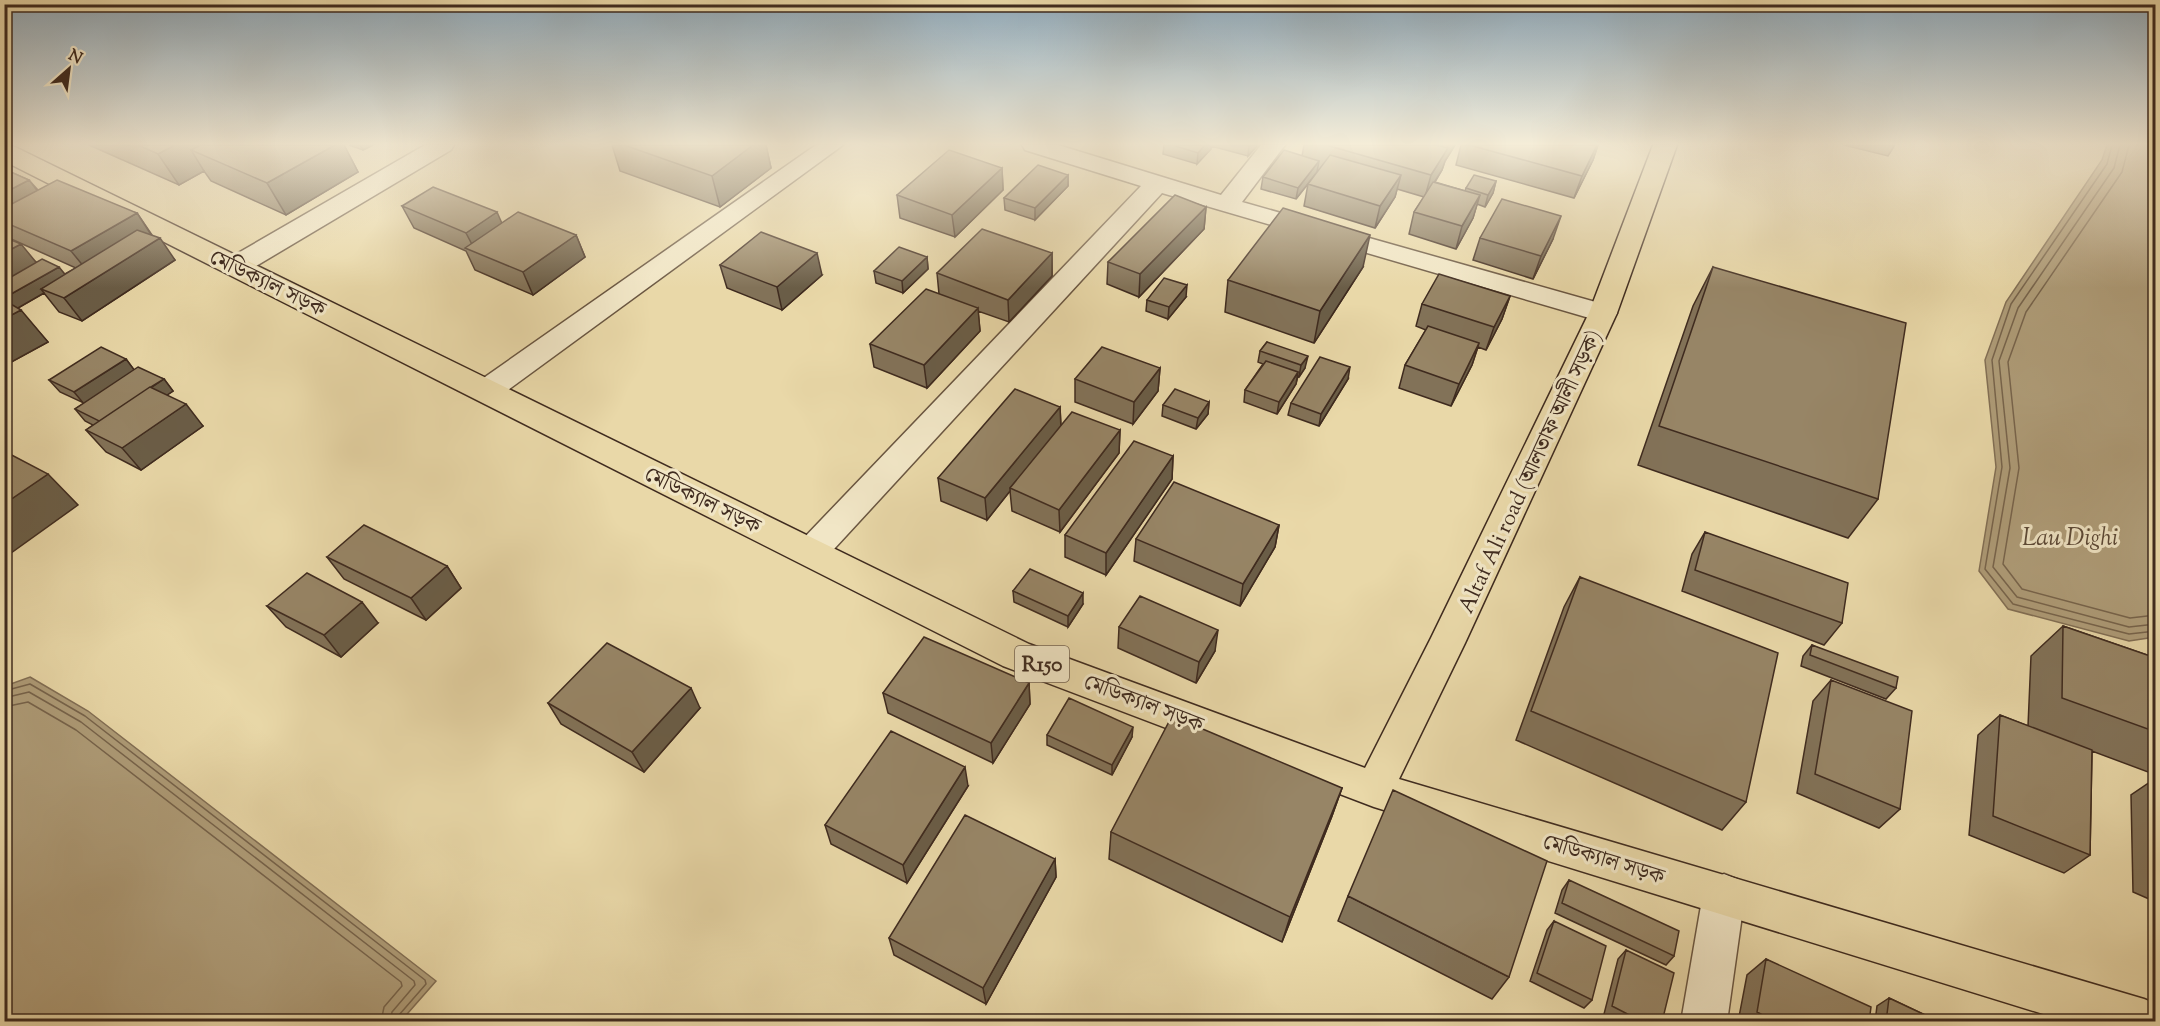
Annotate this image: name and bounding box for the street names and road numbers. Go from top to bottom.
street label: মেডিক্যাল সড়ক [203,243,332,327]
street label: Altaf Ali road (আলতাফ আলী সড়ক) [1452,325,1612,619]
street label: মেডিক্যাল সড়ক [638,460,767,544]
road number: R150 [1015,646,1069,682]
street label: মেডিক্যাল সড়ক [1078,667,1209,743]
street label: মেডিক্যাল সড়ক [1538,827,1669,895]

